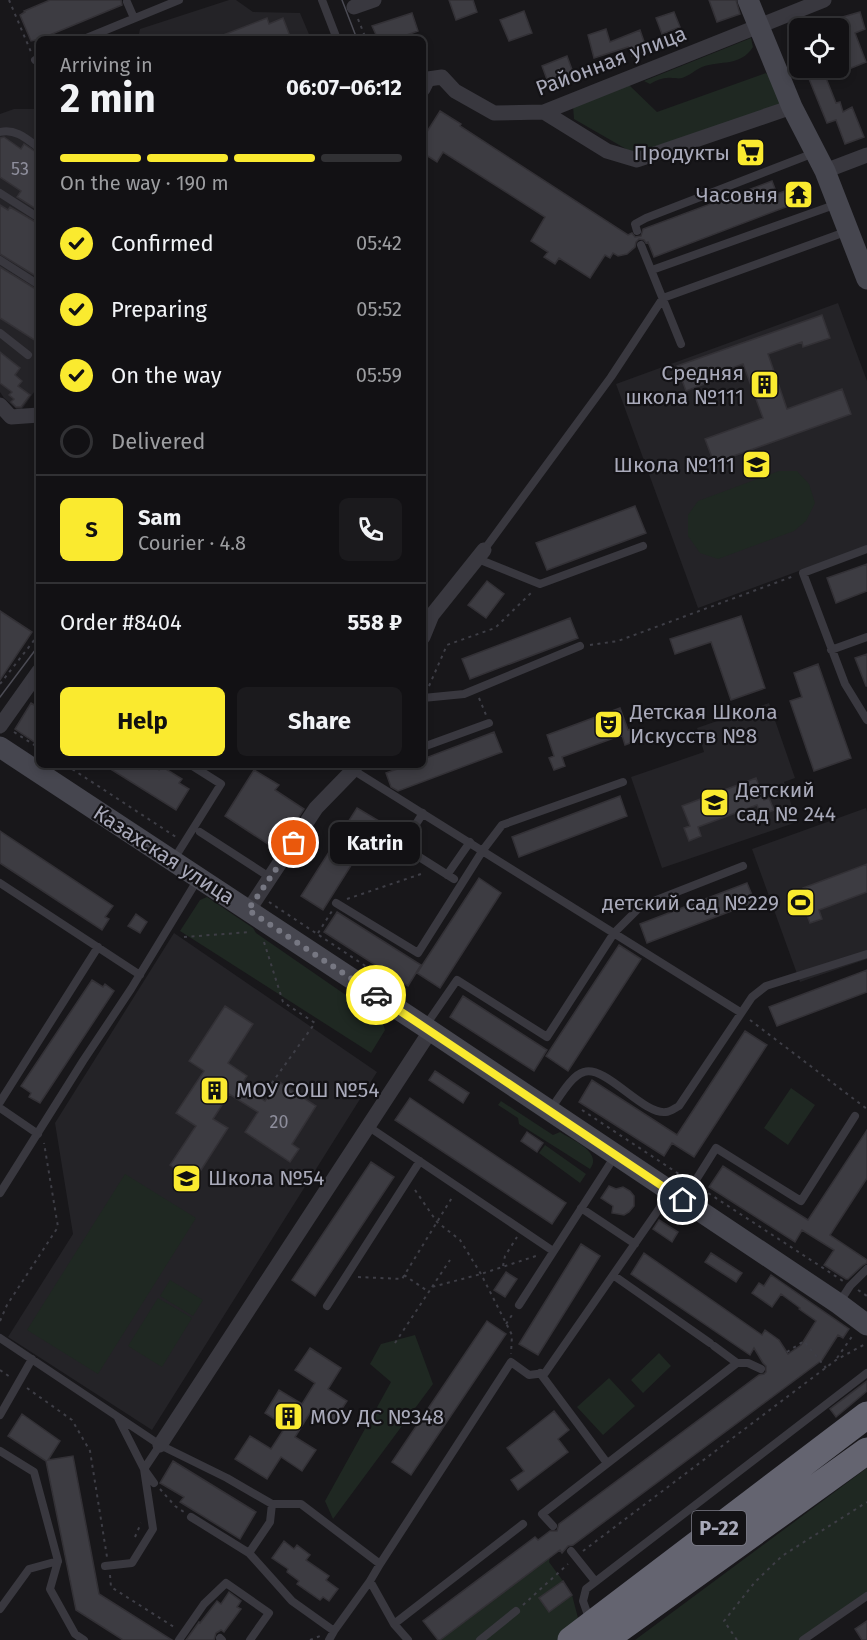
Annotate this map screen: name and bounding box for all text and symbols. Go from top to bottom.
map controls [789,18,849,78]
button: locate [789,18,849,78]
street label: Районная улица [532,20,690,102]
text: Arriving in [60,53,153,77]
text: 06:07–06:12 [286,74,402,101]
text: 2 min [60,76,156,122]
supermarket icon: Продукты [735,137,767,169]
place label: Продукты [633,140,730,166]
house number: 53 [11,158,29,180]
text: On the way · 190 m [60,171,229,195]
temple icon: Часовня [783,179,815,211]
place label: Часовня [696,182,778,208]
icon: check [60,227,93,260]
text: Confirmed [111,230,214,257]
text: 05:42 [356,231,402,255]
icon: check [60,293,93,326]
text: Preparing [111,296,207,323]
text: 05:52 [356,297,402,321]
icon: check [60,359,93,392]
place label: Средняя школа №111 [625,360,744,410]
text: On the way [111,362,222,389]
text: 05:59 [356,363,402,387]
building icon: Средняя школа №111 [749,369,781,401]
text: Delivered [111,428,206,455]
school or university icon: Школа №111 [740,449,772,481]
place label: Школа №111 [613,452,735,478]
button: phone [339,498,402,561]
text: Sam [138,504,181,531]
text: S [85,516,98,543]
text: Courier · 4.8 [138,531,246,555]
text: Order #8404 [60,609,182,636]
text: 558 ₽ [347,609,402,636]
button: Help [60,687,225,756]
button: Share [237,687,402,756]
place label: Детская Школа Искусств №8 [629,699,778,749]
theatre icon: Детская Школа Искусств №8 [593,708,625,740]
place label: Детский сад № 244 [735,777,836,827]
school or university icon: Детский сад № 244 [699,786,731,818]
street label: Казахская улица [89,800,239,910]
pin [268,817,319,868]
callout: Katrin [330,822,420,864]
icon: bag [277,826,310,859]
text: Katrin [347,831,403,855]
sports icon: детский сад №229 [784,887,816,919]
place label: детский сад №229 [602,890,779,916]
courier [346,965,406,1025]
icon: car [360,979,393,1012]
building icon: МОУ СОШ №54 [199,1074,231,1106]
place label: МОУ СОШ №54 [236,1077,379,1103]
house number: 20 [270,1111,288,1133]
school or university icon: Школа №54 [171,1162,203,1194]
place label: Школа №54 [208,1165,325,1191]
pin [657,1174,708,1225]
icon: home [666,1183,699,1216]
building icon: МОУ ДС №348 [273,1401,305,1433]
place label: МОУ ДС №348 [310,1404,444,1430]
road number: Р-22 [692,1511,746,1545]

